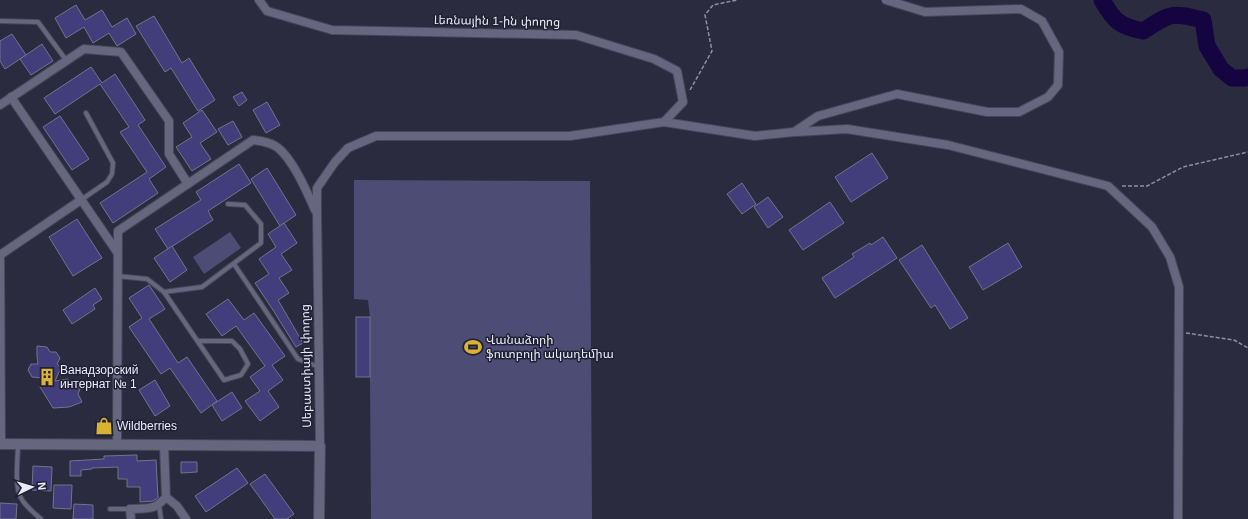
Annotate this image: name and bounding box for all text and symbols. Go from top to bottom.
street label: Լեռնային 1-ին փողոց [434,13,560,29]
street label: Սեբաստիայի փողոց [298,304,314,428]
place label: Վանաձորի ֆուտբոլի ակադեմիա [486,333,614,361]
sports icon: Վանաձորի ֆուտբոլի ակադեմիա [463,337,483,357]
place label: Ванадзорский интернат № 1 [60,363,138,391]
building icon: Ванадзорский интернат № 1 [37,367,57,387]
shop icon: Wildberries [94,416,114,436]
place label: Wildberries [117,419,177,433]
north arrow [12,467,52,507]
text: N [36,482,48,491]

